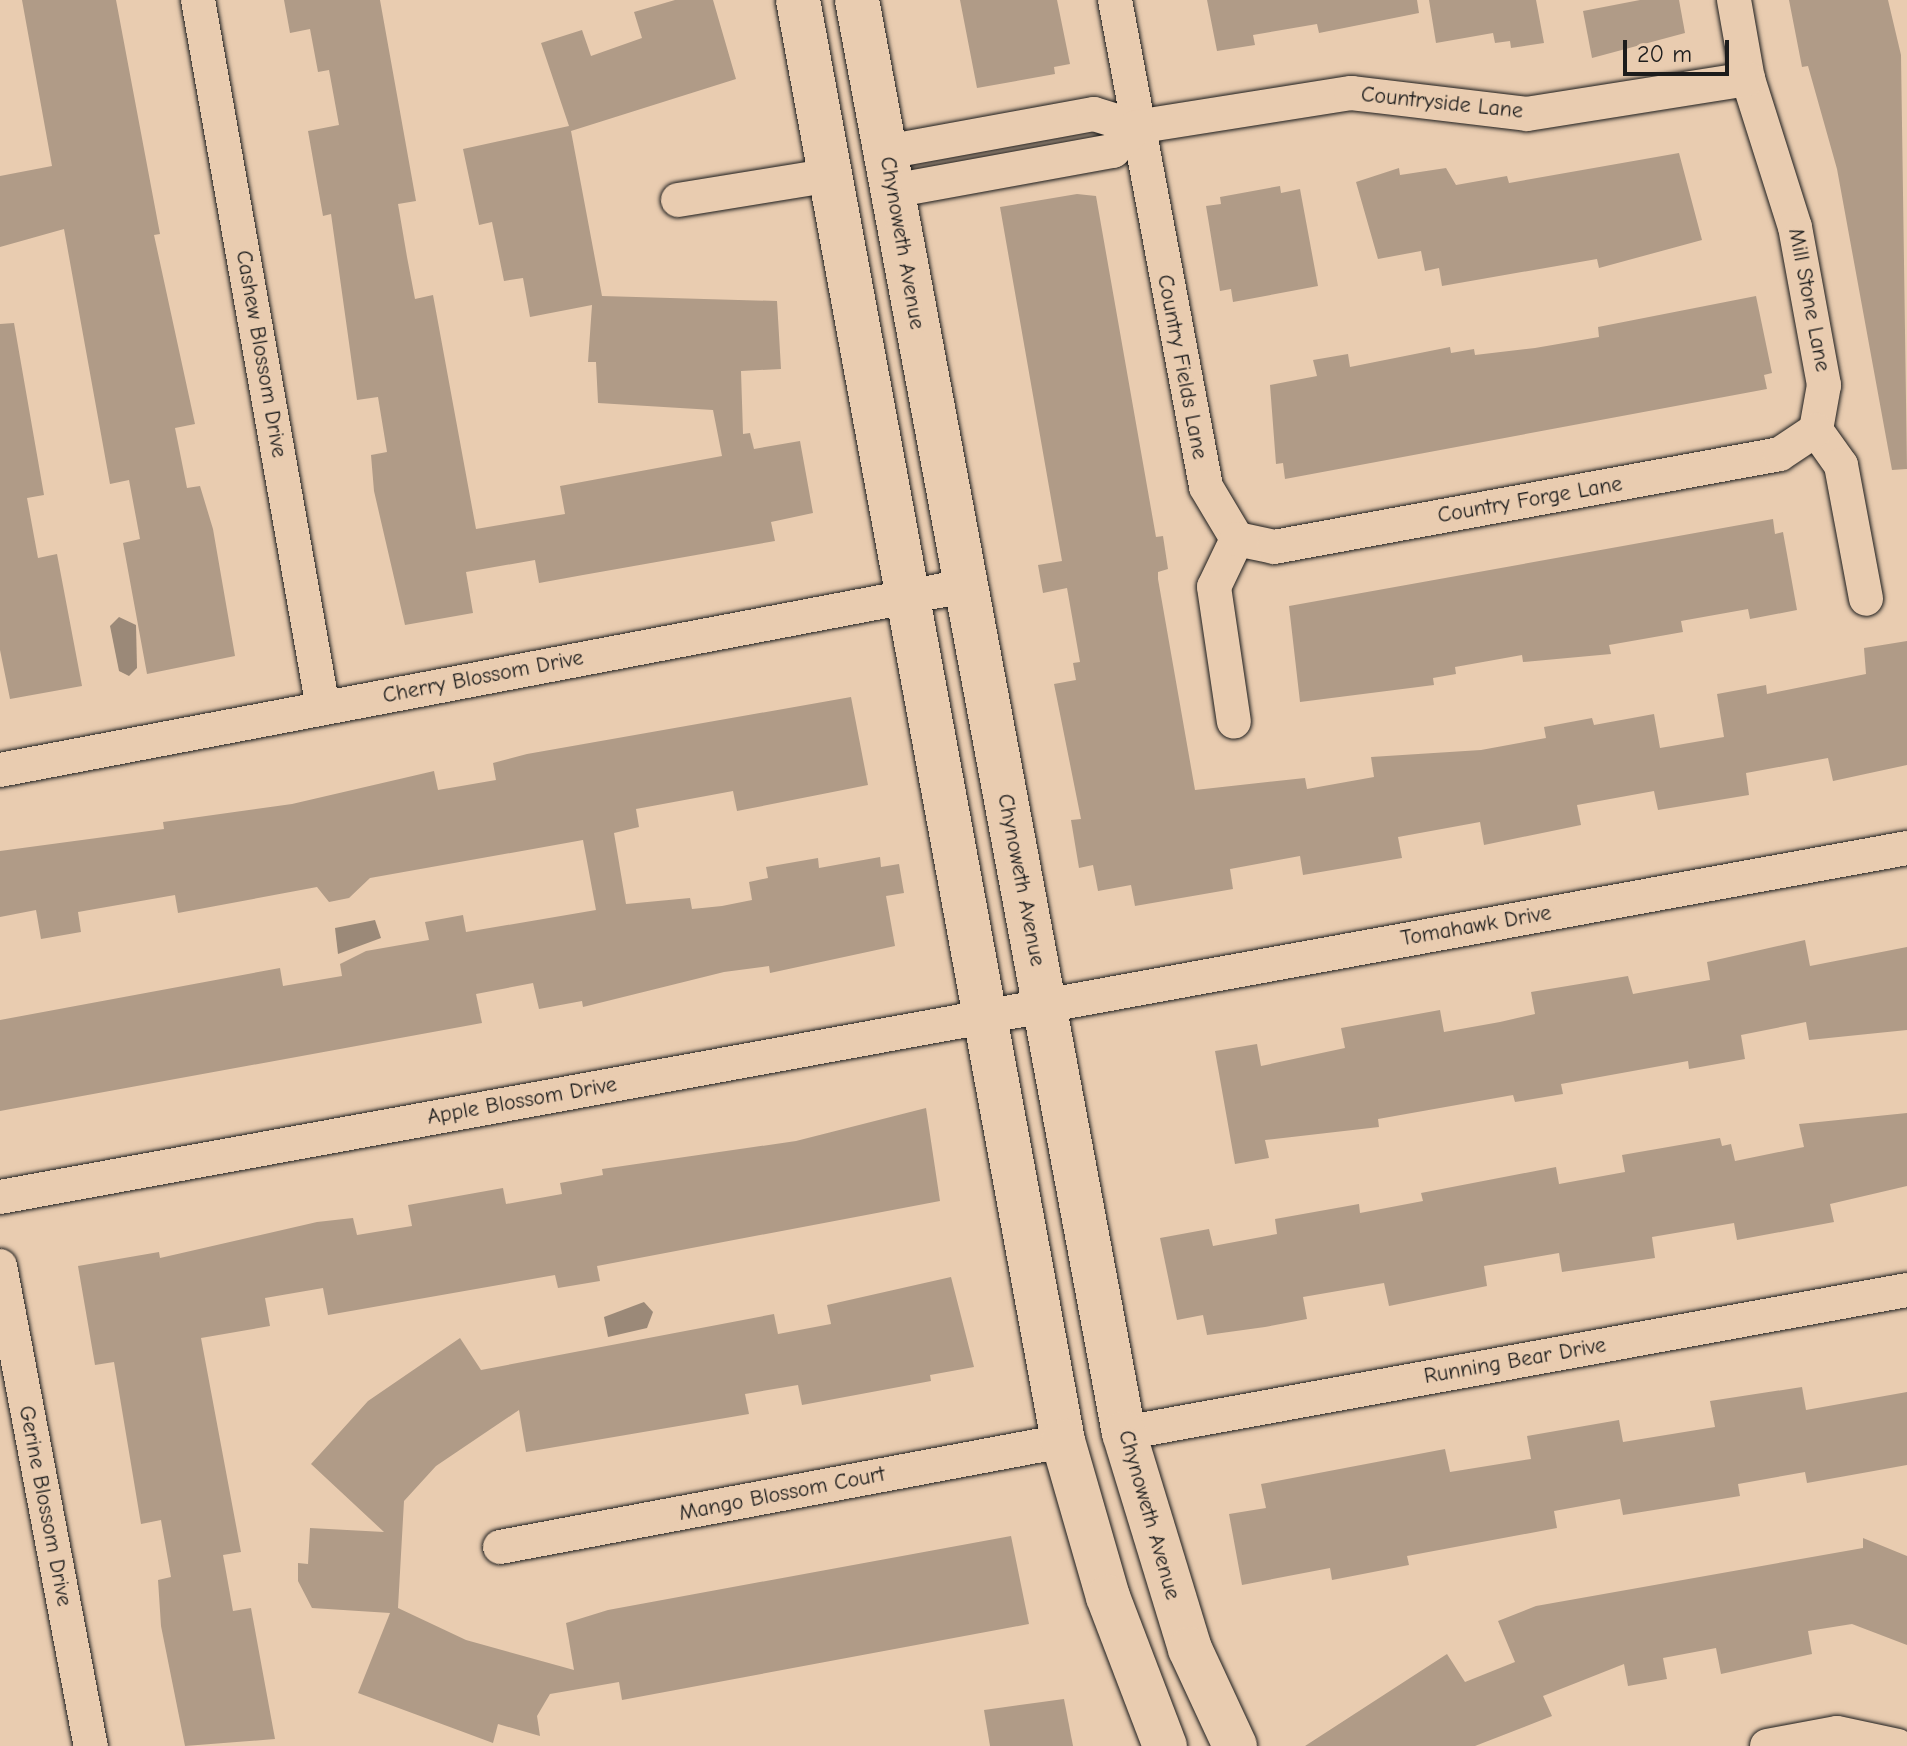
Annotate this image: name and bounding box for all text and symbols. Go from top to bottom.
scale bar [1627,24,1733,74]
text: 20 m [1637,40,1692,68]
street label: Countryside Lane [1360,81,1524,125]
street label: Chynoweth Avenue [874,155,930,331]
street label: Mill Stone Lane [1782,226,1836,374]
street label: Cashew Blossom Drive [230,248,292,460]
street label: Country Fields Lane [1151,272,1213,462]
street label: Country Forge Lane [1436,471,1624,529]
street label: Cherry Blossom Drive [381,645,585,709]
street label: Chynoweth Avenue [991,792,1051,968]
street label: Tomahawk Drive [1399,900,1553,952]
street label: Apple Blossom Drive [425,1071,619,1131]
street label: Running Bear Drive [1422,1332,1608,1390]
street label: Gerine Blossom Drive [13,1403,77,1609]
street label: Chynoweth Avenue [1112,1427,1186,1603]
street label: Mango Blossom Court [677,1461,887,1527]

